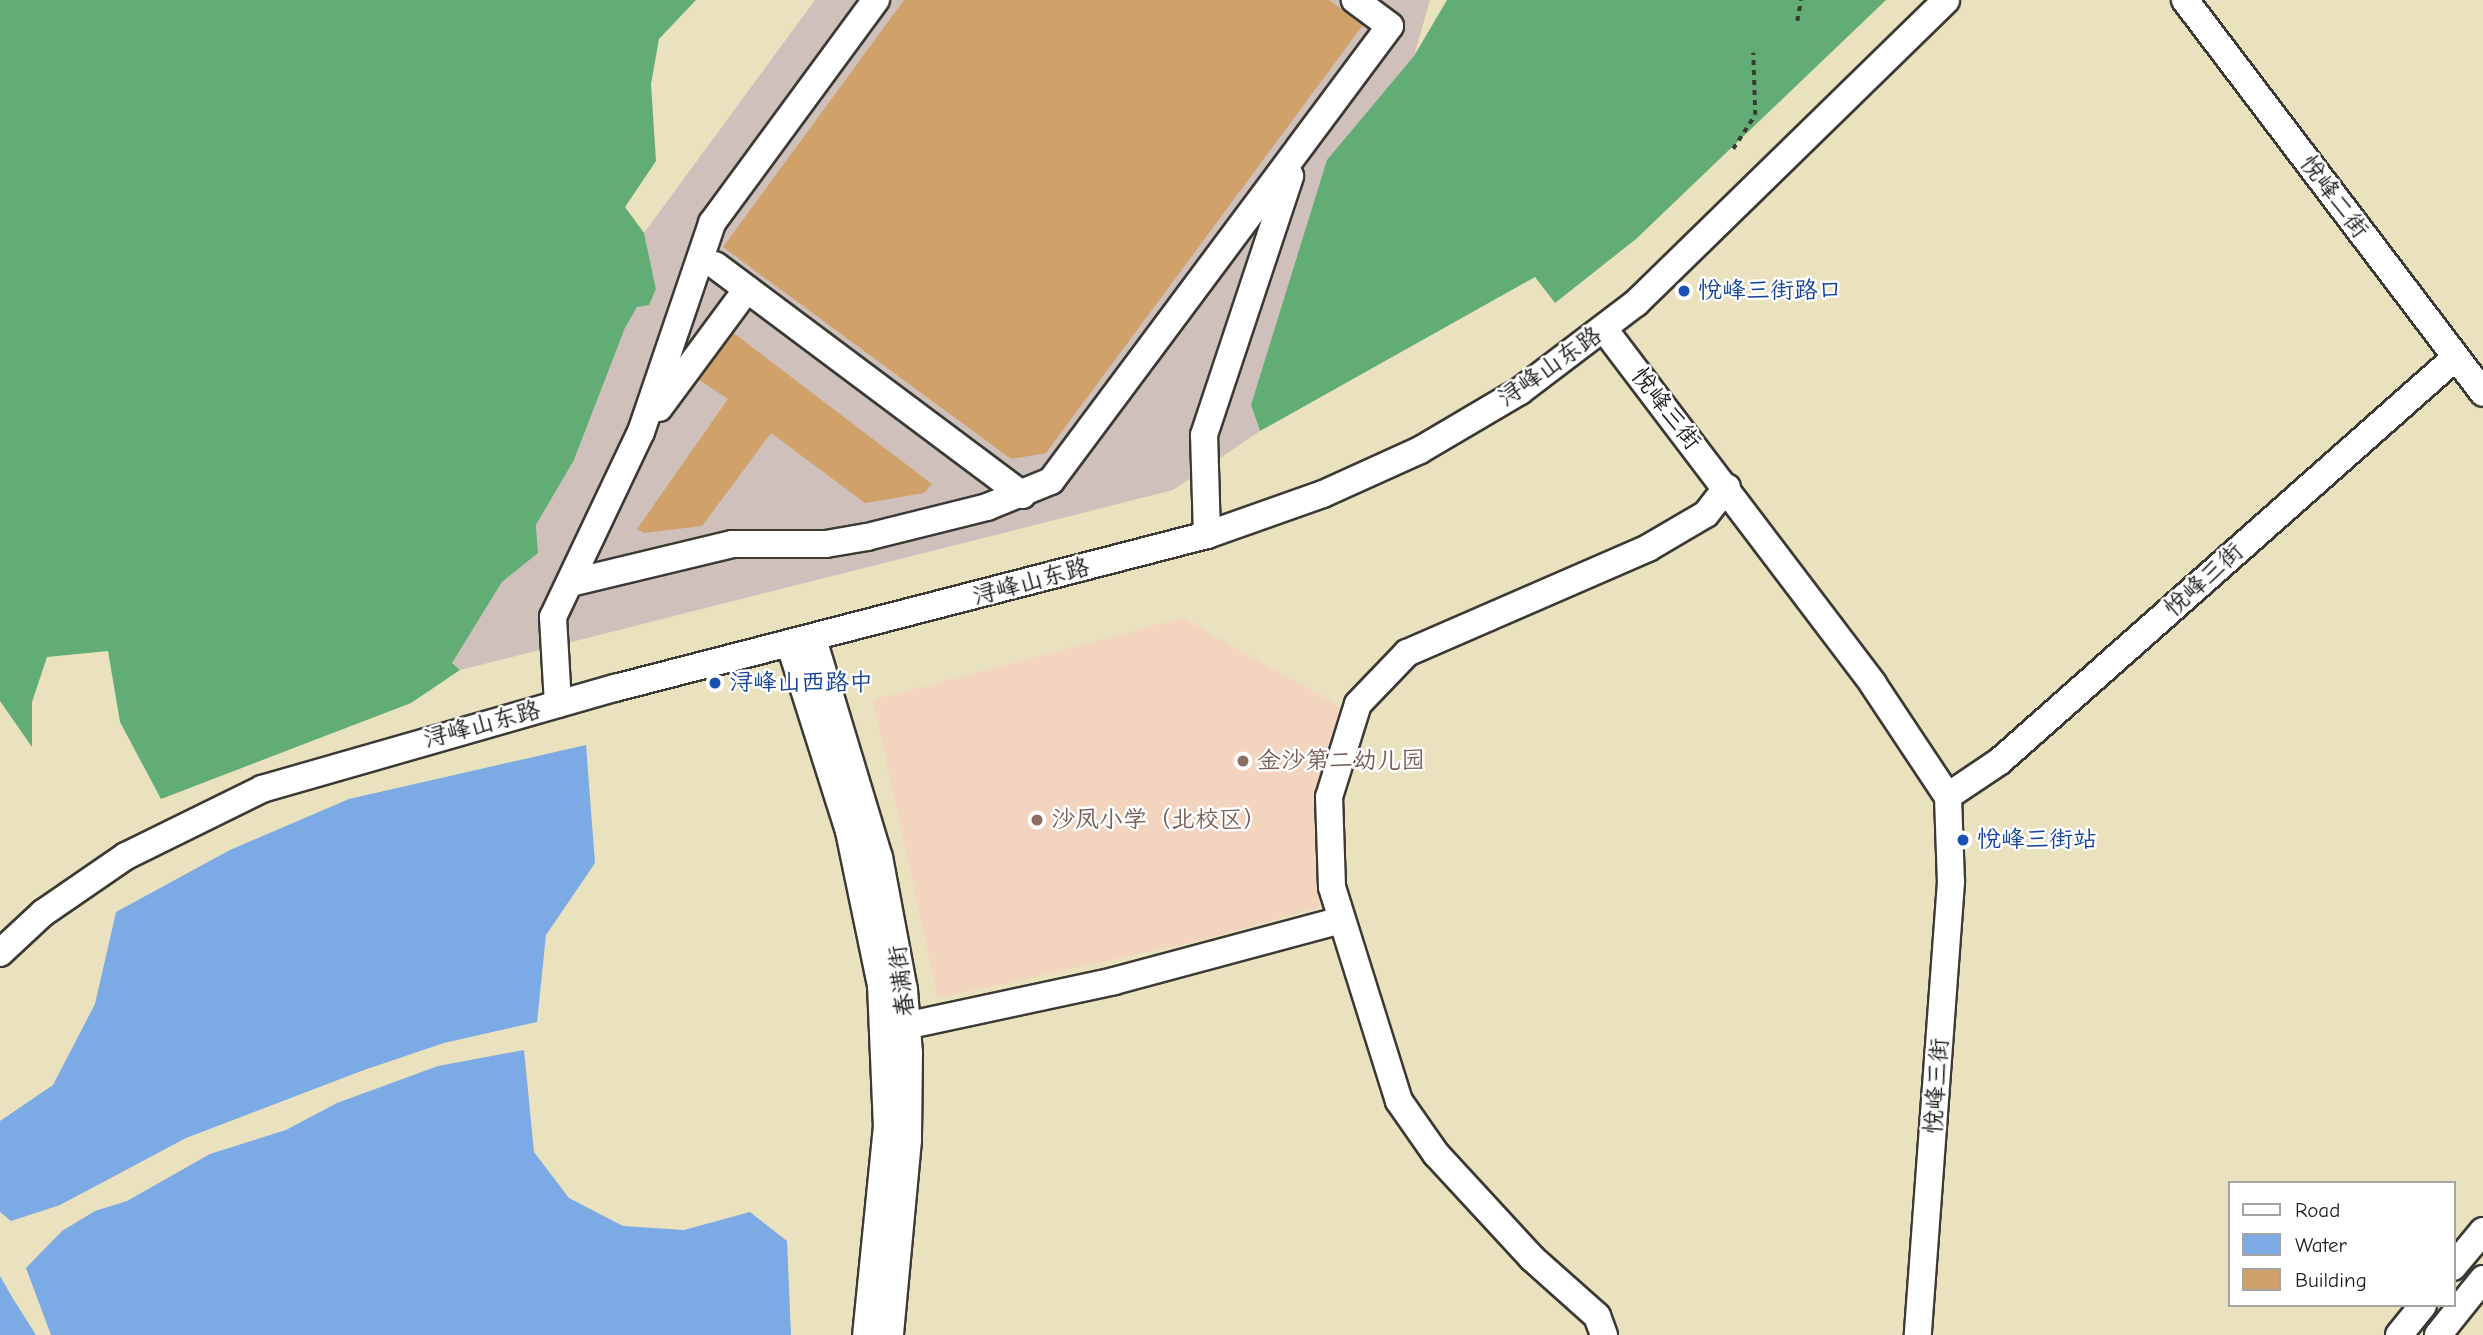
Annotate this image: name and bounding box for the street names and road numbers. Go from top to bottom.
street label: 悦峰二街 [2294,150,2374,244]
street label: 浔峰山东路 [1493,321,1607,413]
street label: 悦峰三街 [1625,362,1707,456]
street label: 悦峰三街 [2159,537,2249,623]
street label: 浔峰山东路 [969,553,1093,611]
street label: 浔峰山东路 [420,696,544,754]
street label: 春满街 [883,944,921,1018]
street label: 悦峰三街 [1919,1037,1955,1135]

